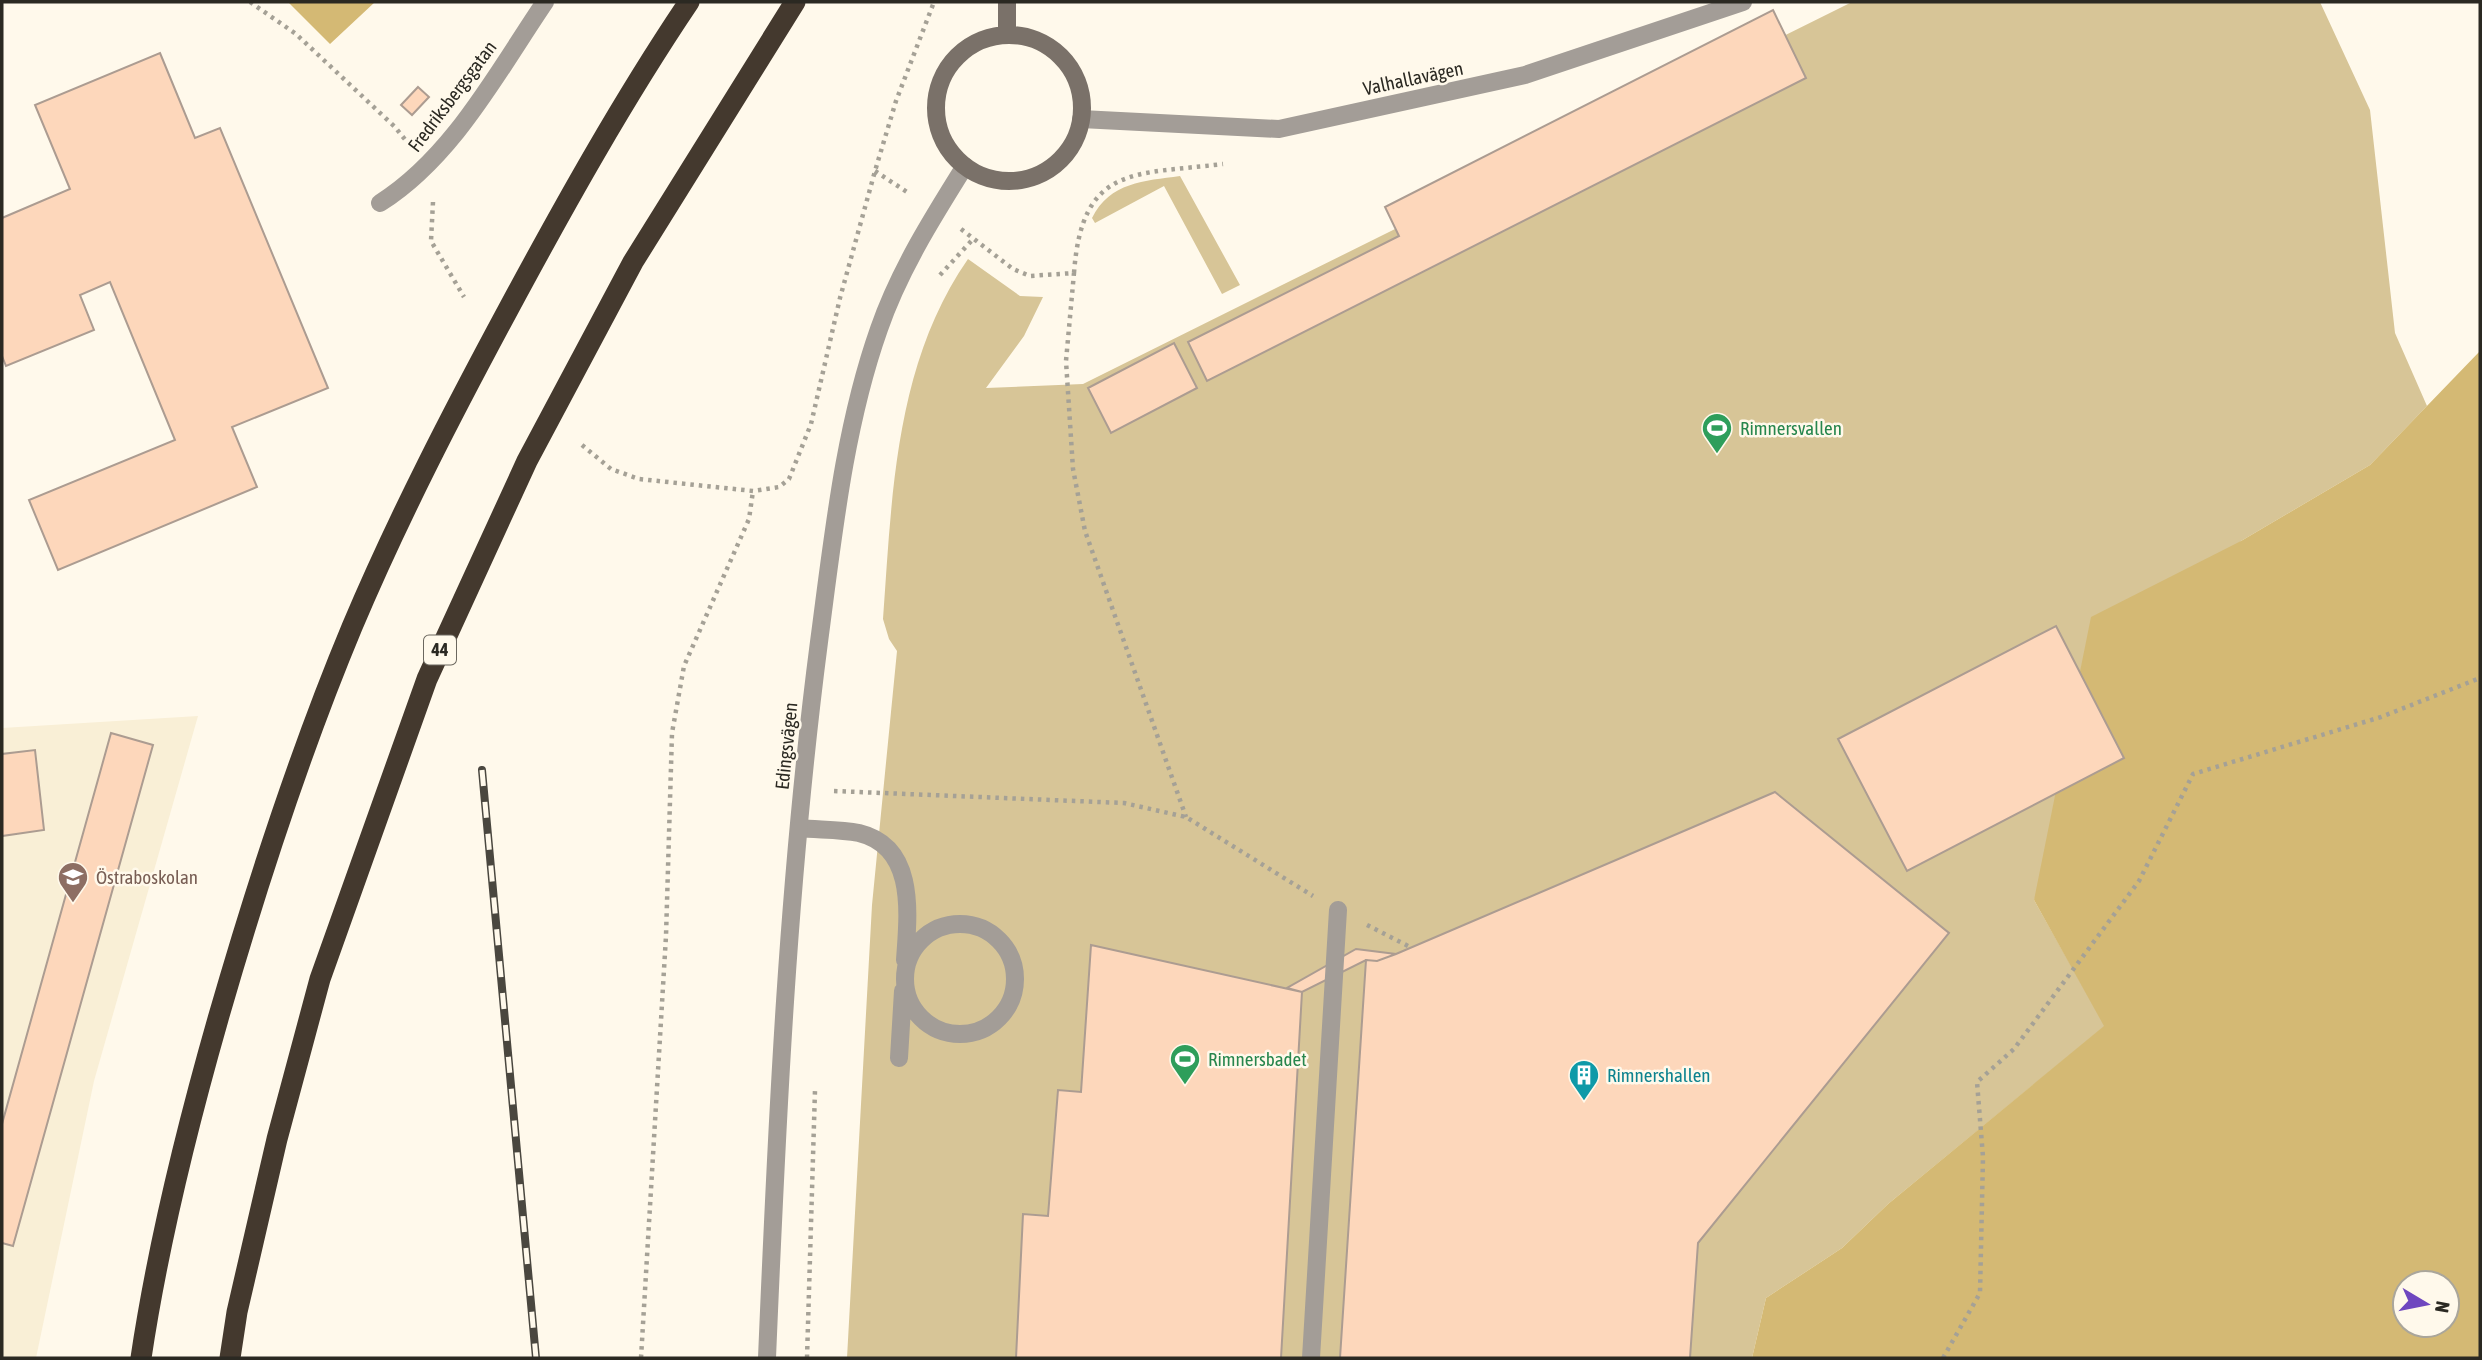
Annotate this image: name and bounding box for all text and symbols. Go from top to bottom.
street label: Fredriksbergsgatan [403,36,501,156]
street label: Valhallavägen [1361,57,1465,99]
sports icon: Rimnersvallen [1700,411,1734,455]
place label: Rimnersvallen [1740,417,1842,439]
road number: 44 [424,636,456,664]
street label: Edingsvägen [770,701,802,791]
school or university icon: Östraboskolan [56,860,90,904]
place label: Östraboskolan [96,866,198,888]
sports icon: Rimnersbadet [1168,1042,1202,1086]
place label: Rimnersbadet [1208,1048,1307,1070]
building icon: Rimnershallen [1567,1058,1601,1102]
place label: Rimnershallen [1607,1064,1710,1086]
north arrow [2391,1269,2461,1339]
text: N [2431,1300,2455,1314]

